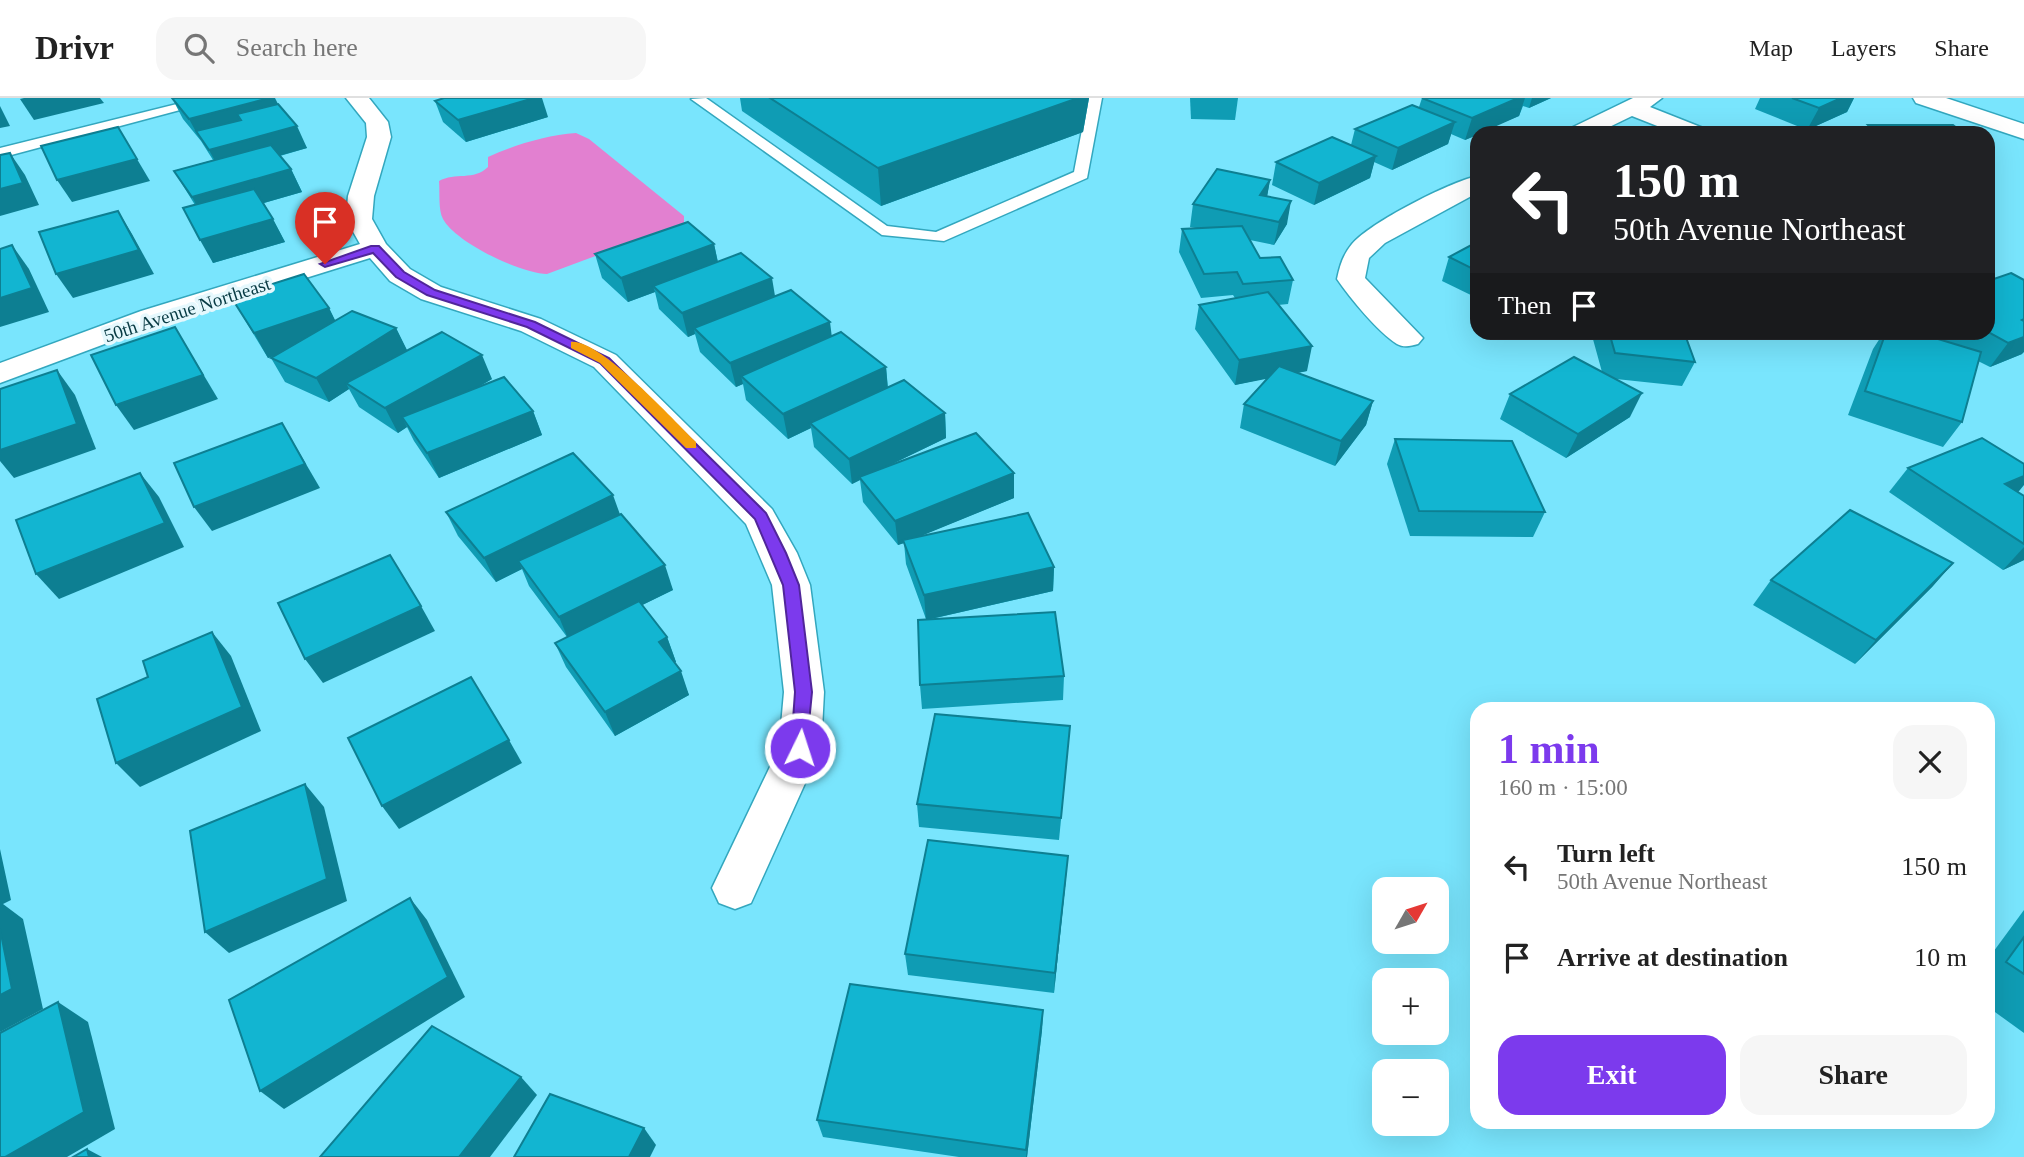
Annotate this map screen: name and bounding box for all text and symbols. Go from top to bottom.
search box [156,17,646,80]
icon: search [180,29,218,67]
text: Drivr [35,30,114,66]
text: Search here [236,33,358,62]
text: Map [1749,35,1793,61]
text: Layers [1831,35,1896,61]
text: Share [1934,35,1989,61]
text: 150 m [1613,153,1740,208]
icon: left [1498,154,1589,245]
pin [295,192,355,264]
icon: arrive [306,203,344,241]
text: 50th Avenue Northeast [1613,211,1906,247]
street label: 50th Avenue Northeast [101,272,274,346]
icon: arrive [1565,287,1603,325]
text: Then [1498,291,1551,320]
position arrow [763,711,837,785]
button: close [1893,725,1967,799]
text: 1 min [1498,726,1600,772]
text: 160 m · 15:00 [1498,775,1628,800]
text: Turn left [1557,839,1655,868]
icon: left [1498,848,1536,886]
text: 150 m [1901,852,1967,881]
text: 50th Avenue Northeast [1557,869,1767,894]
north arrow [1372,877,1449,954]
map controls [1372,877,1449,1136]
icon: arrive [1498,939,1536,977]
text: Arrive at destination [1557,943,1788,972]
text: 10 m [1914,943,1967,972]
button: + [1372,968,1449,1045]
button: Exit [1498,1035,1726,1115]
button: Share [1740,1035,1967,1115]
button: − [1372,1059,1449,1136]

